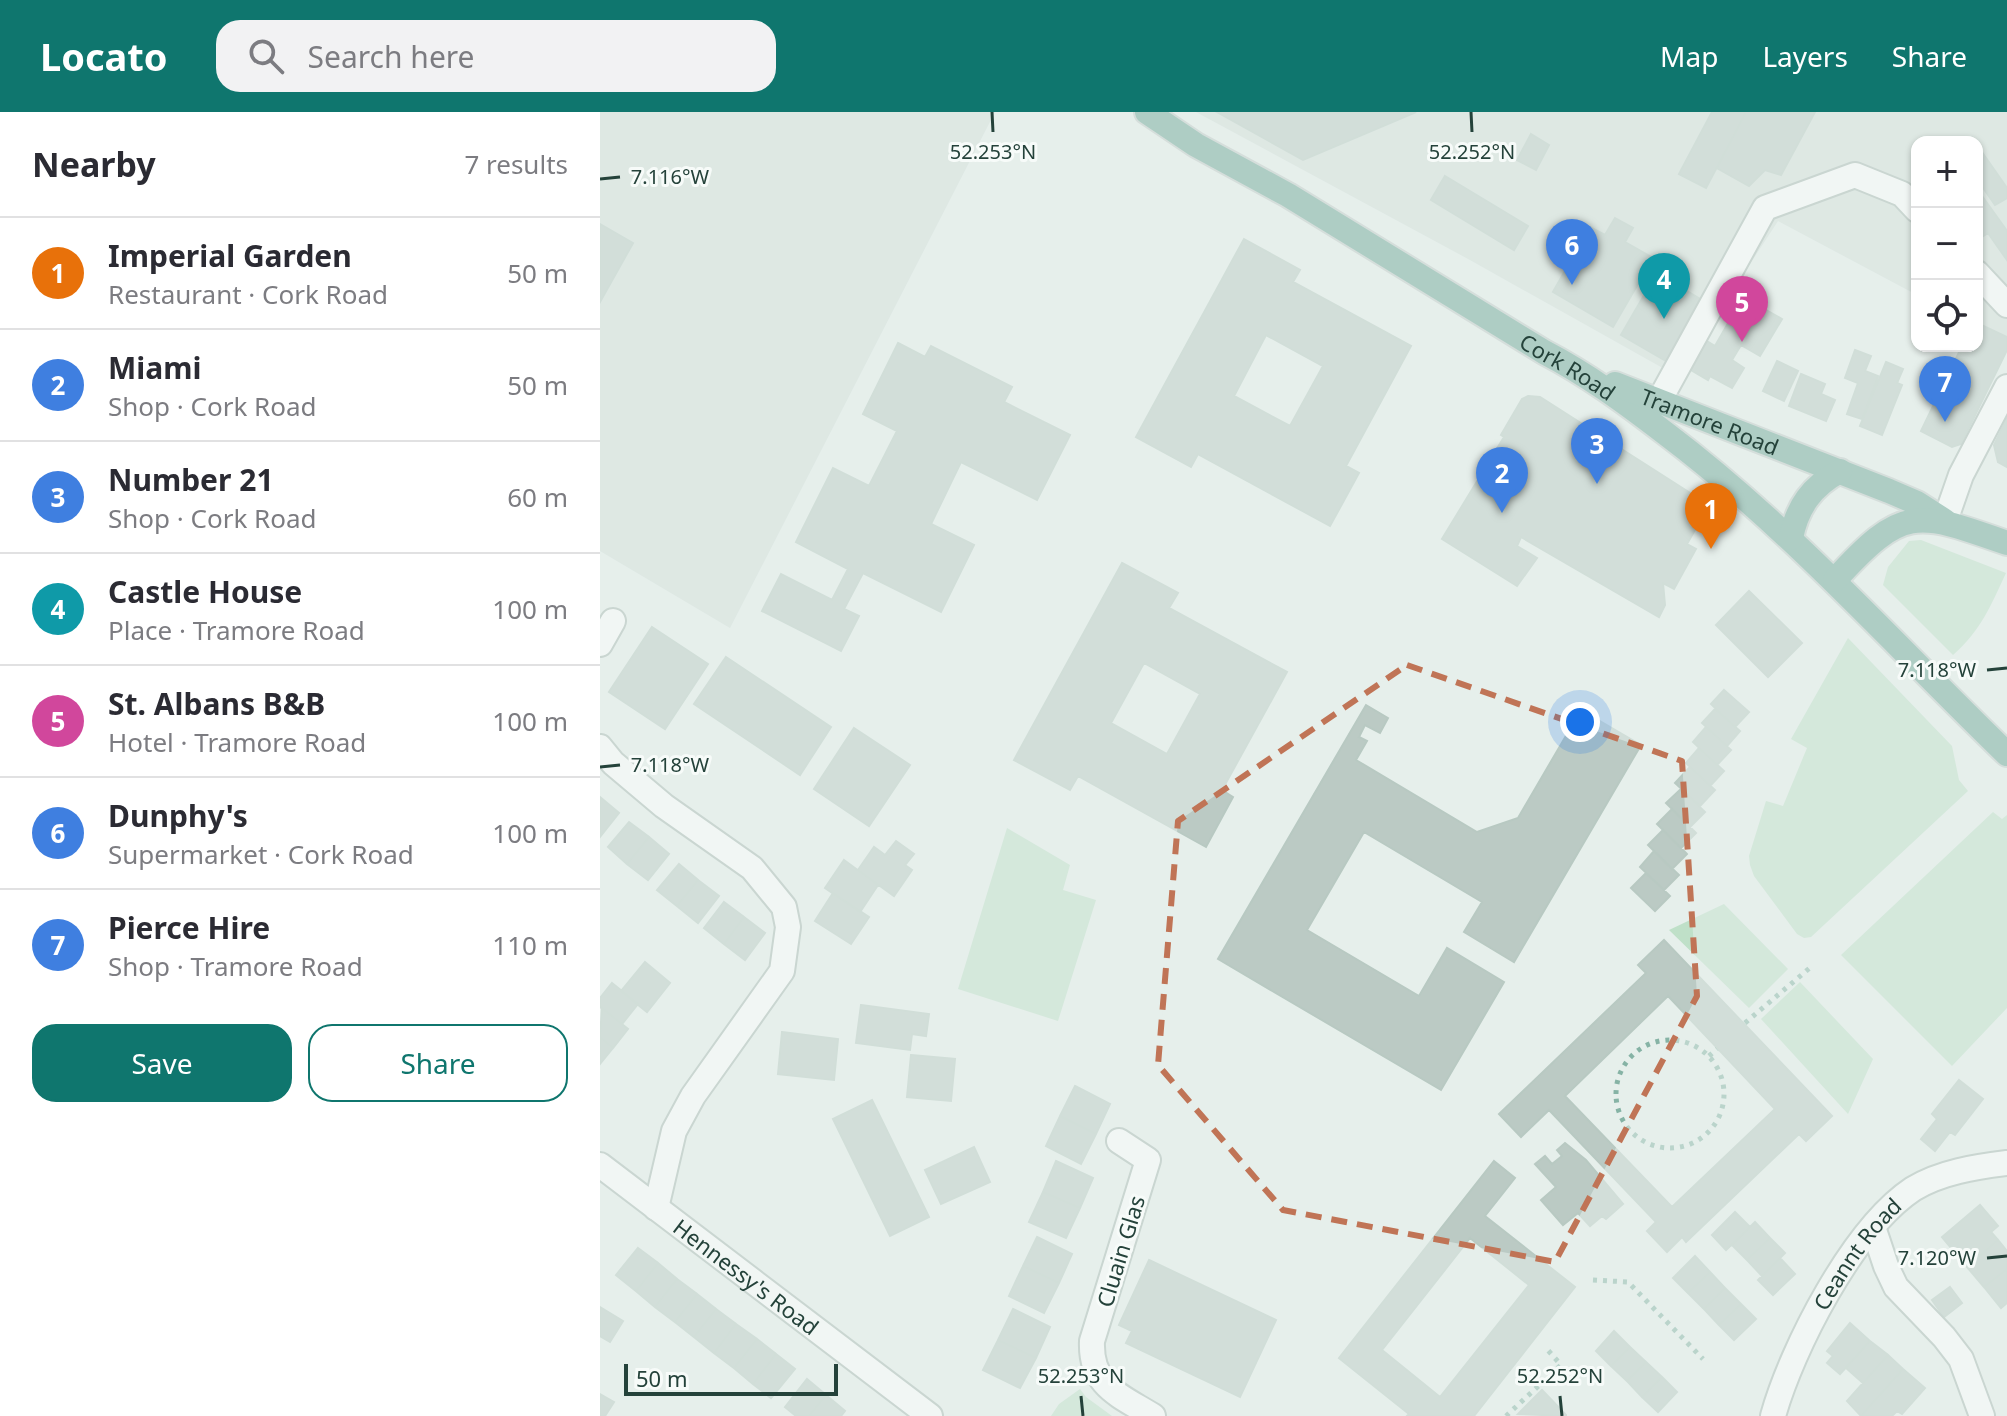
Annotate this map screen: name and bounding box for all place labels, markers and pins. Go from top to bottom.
pin: 6 [1546,219,1598,285]
pin: 4 [1638,253,1690,319]
pin: 5 [1716,276,1768,342]
pin: 7 [1919,356,1971,422]
pin: 3 [1571,418,1623,484]
pin: 2 [1476,447,1528,513]
pin: 1 [1685,483,1737,549]

